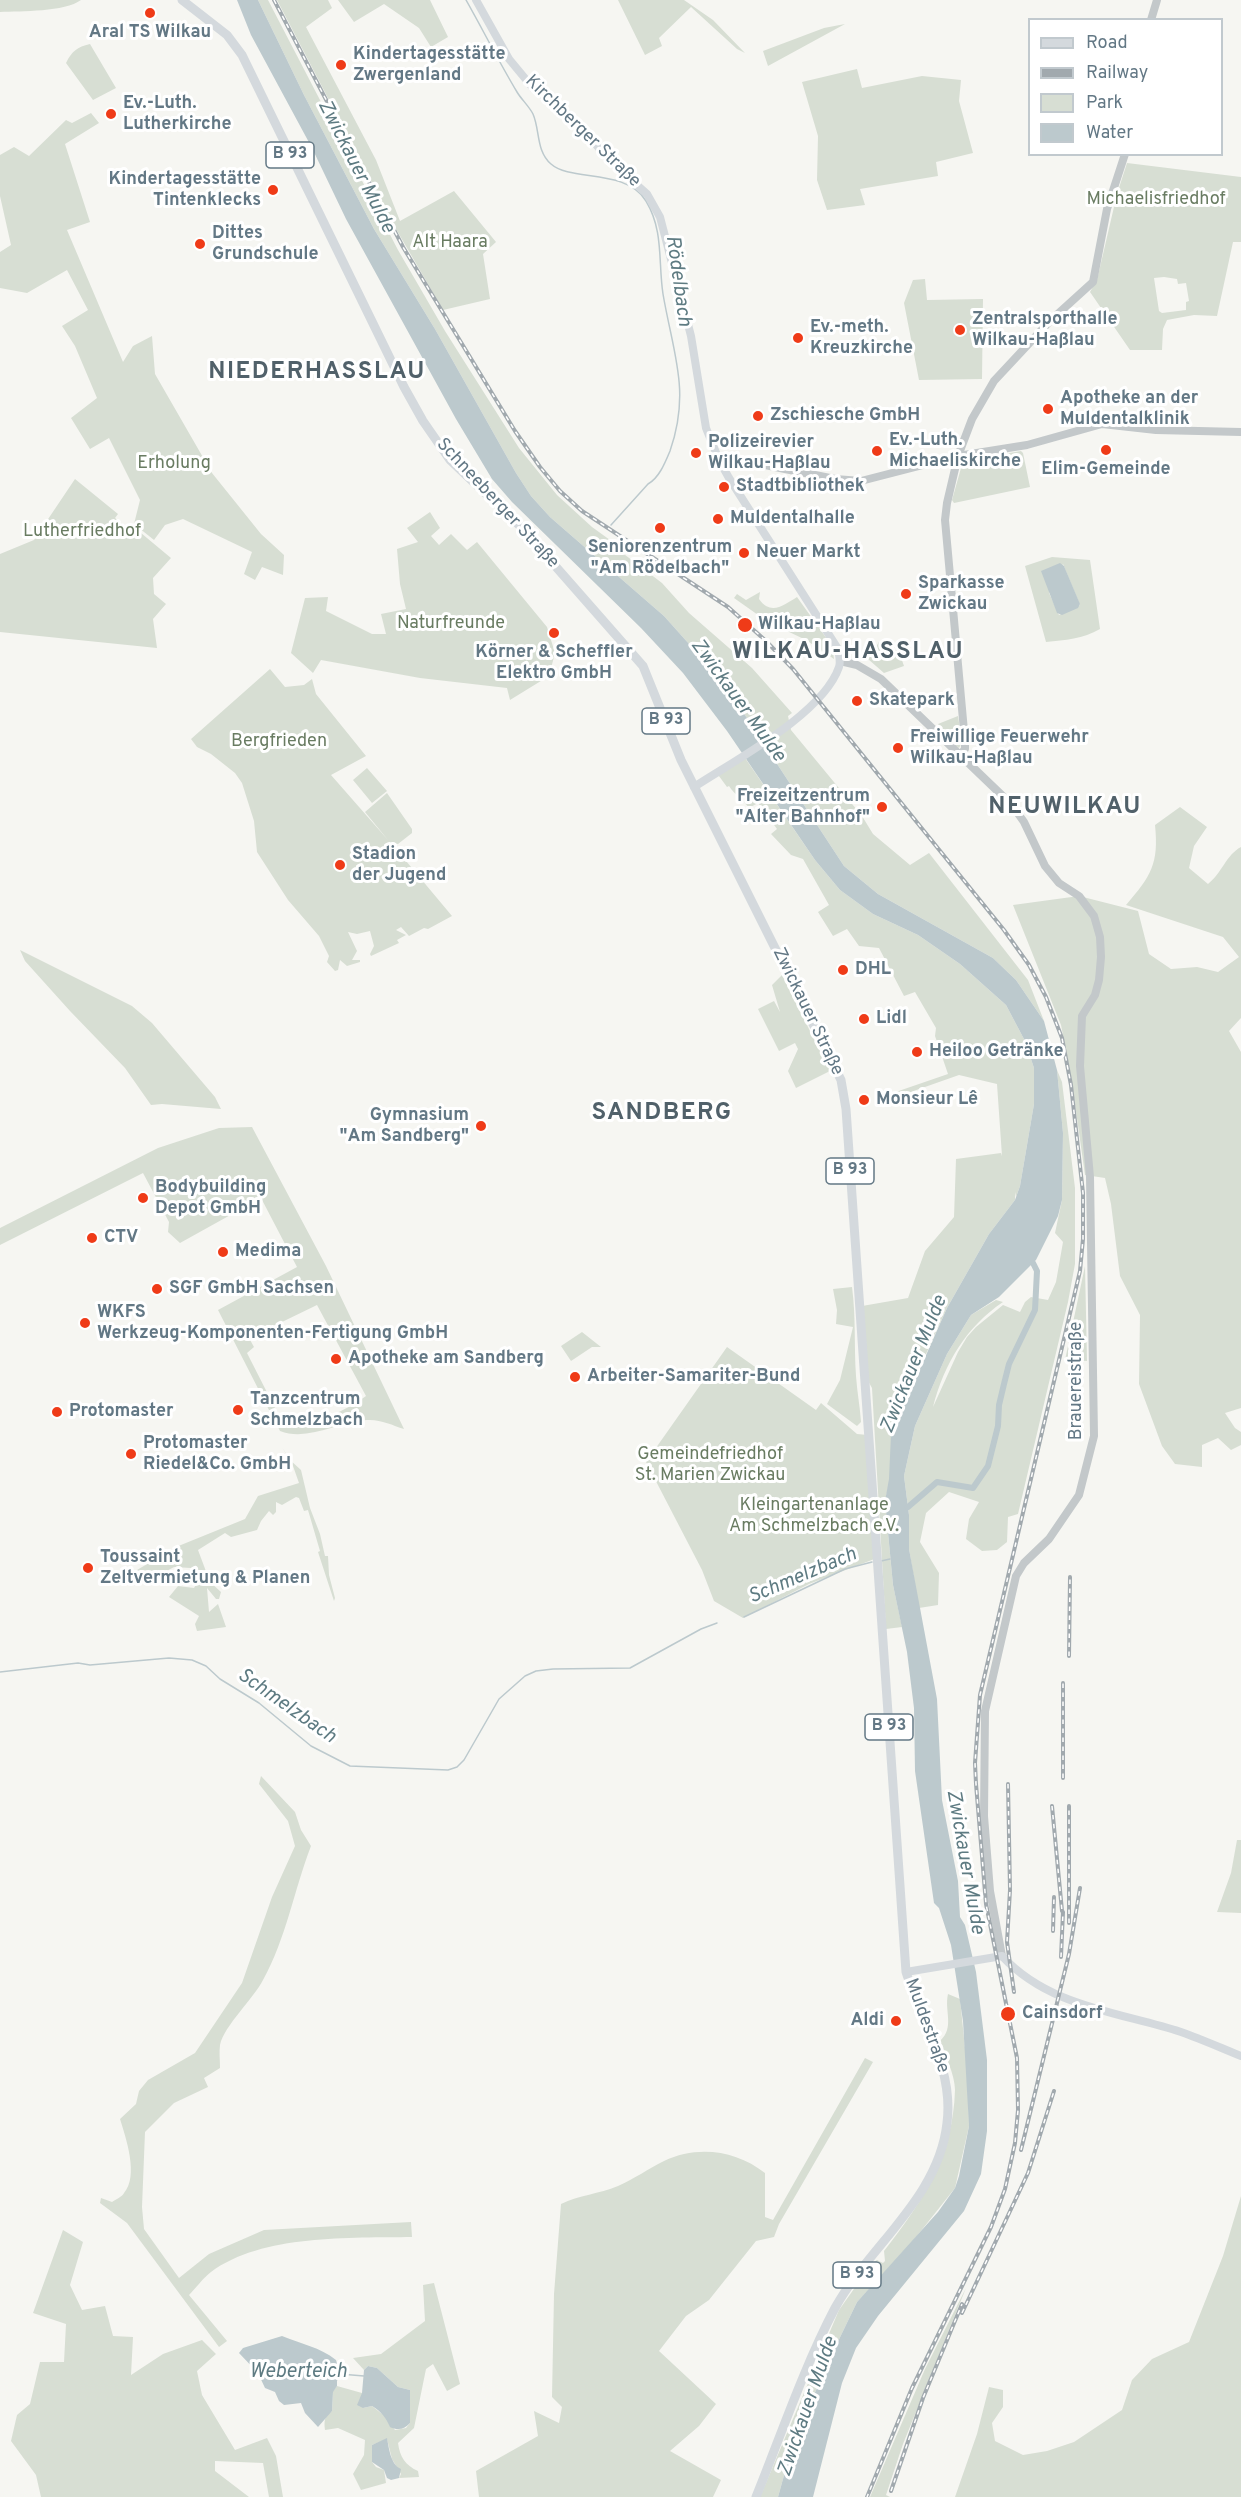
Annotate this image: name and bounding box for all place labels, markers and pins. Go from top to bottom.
marker: Aral TS Wilkau [143,6,157,20]
place label: Aral TS Wilkau [89,22,211,44]
place label: Kindertagesstätte Zwergenland [353,44,505,86]
marker: Kindertagesstätte Zwergenland [334,58,348,72]
place label: Ev.-Luth. Lutherkirche [123,93,231,136]
marker: Ev.-Luth. Lutherkirche [104,107,118,121]
place label: Kindertagesstätte Tintenklecks [109,169,261,212]
marker: Kindertagesstätte Tintenklecks [266,183,280,197]
place label: Dittes Grundschule [212,223,319,266]
marker: Dittes Grundschule [193,237,207,251]
place label: Zentralsporthalle Wilkau-Haßlau [972,309,1117,352]
place label: Ev.-meth. Kreuzkirche [810,317,913,360]
marker: Zentralsporthalle Wilkau-Haßlau [953,323,967,337]
marker: Ev.-meth. Kreuzkirche [791,331,805,345]
place label: Apotheke an der Muldentalklinik [1060,388,1198,430]
marker: Apotheke an der Muldentalklinik [1041,402,1055,416]
place label: Zschiesche GmbH [770,405,920,427]
marker: Zschiesche GmbH [751,409,765,423]
place label: Ev.-Luth. Michaeliskirche [889,430,1021,472]
place label: Polizeirevier Wilkau-Haßlau [708,432,831,474]
marker: Elim-Gemeinde [1099,443,1113,457]
marker: Ev.-Luth. Michaeliskirche [870,444,884,458]
marker: Polizeirevier Wilkau-Haßlau [689,446,703,460]
place label: Elim-Gemeinde [1041,459,1171,481]
place label: Stadtbibliothek [736,476,865,498]
marker: Stadtbibliothek [717,480,731,494]
place label: Muldentalhalle [730,508,855,530]
marker: Muldentalhalle [711,512,725,526]
marker: Seniorenzentrum "Am Rödelbach" [653,521,667,535]
place label: Seniorenzentrum "Am Rödelbach" [588,537,732,580]
place label: Neuer Markt [756,542,861,564]
marker: Neuer Markt [737,546,751,560]
place label: Sparkasse Zwickau [918,573,1004,616]
marker: Sparkasse Zwickau [899,587,913,601]
place label: Wilkau-Haßlau [758,614,881,636]
marker: Wilkau-Haßlau [736,616,754,634]
marker: Körner & Scheffler Elektro GmbH [547,626,561,640]
place label: Körner & Scheffler Elektro GmbH [475,642,633,684]
place label: Skatepark [869,690,955,712]
marker: Skatepark [850,694,864,708]
place label: Freiwillige Feuerwehr Wilkau-Haßlau [910,727,1089,770]
marker: Freiwillige Feuerwehr Wilkau-Haßlau [891,741,905,755]
place label: Freizeitzentrum "Alter Bahnhof" [735,786,870,828]
marker: Freizeitzentrum "Alter Bahnhof" [875,800,889,814]
place label: Stadion der Jugend [352,844,446,886]
marker: Stadion der Jugend [333,858,347,872]
place label: DHL [855,959,891,981]
marker: DHL [836,963,850,977]
place label: Lidl [876,1008,907,1030]
marker: Lidl [857,1012,871,1026]
place label: Heiloo Getränke [929,1041,1064,1063]
marker: Heiloo Getränke [910,1045,924,1059]
place label: Monsieur Lê [876,1089,978,1111]
marker: Monsieur Lê [857,1093,871,1107]
place label: Gymnasium "Am Sandberg" [340,1105,469,1148]
marker: Gymnasium "Am Sandberg" [474,1119,488,1133]
place label: Bodybuilding Depot GmbH [155,1177,266,1220]
marker: Bodybuilding Depot GmbH [136,1191,150,1205]
place label: CTV [104,1227,138,1249]
marker: CTV [85,1231,99,1245]
place label: Medima [235,1241,301,1263]
marker: Medima [216,1245,230,1259]
place label: SGF GmbH Sachsen [169,1278,334,1300]
marker: SGF GmbH Sachsen [150,1282,164,1296]
place label: WKFS Werkzeug-Komponenten-Fertigung GmbH [97,1302,448,1344]
marker: WKFS Werkzeug-Komponenten-Fertigung GmbH [78,1316,92,1330]
place label: Apotheke am Sandberg [348,1348,544,1370]
marker: Apotheke am Sandberg [329,1352,343,1366]
place label: Arbeiter-Samariter-Bund [587,1366,800,1388]
marker: Arbeiter-Samariter-Bund [568,1370,582,1384]
place label: Tanzcentrum Schmelzbach [250,1389,363,1432]
place label: Protomaster [69,1401,174,1423]
marker: Tanzcentrum Schmelzbach [231,1403,245,1417]
marker: Protomaster [50,1405,64,1419]
place label: Protomaster Riedel&Co. GmbH [143,1433,291,1476]
marker: Protomaster Riedel&Co. GmbH [124,1447,138,1461]
place label: Toussaint Zeltvermietung & Planen [100,1547,310,1590]
marker: Toussaint Zeltvermietung & Planen [81,1561,95,1575]
place label: Cainsdorf [1022,2003,1103,2025]
marker: Cainsdorf [999,2005,1017,2023]
place label: Aldi [850,2010,884,2032]
marker: Aldi [889,2014,903,2028]

